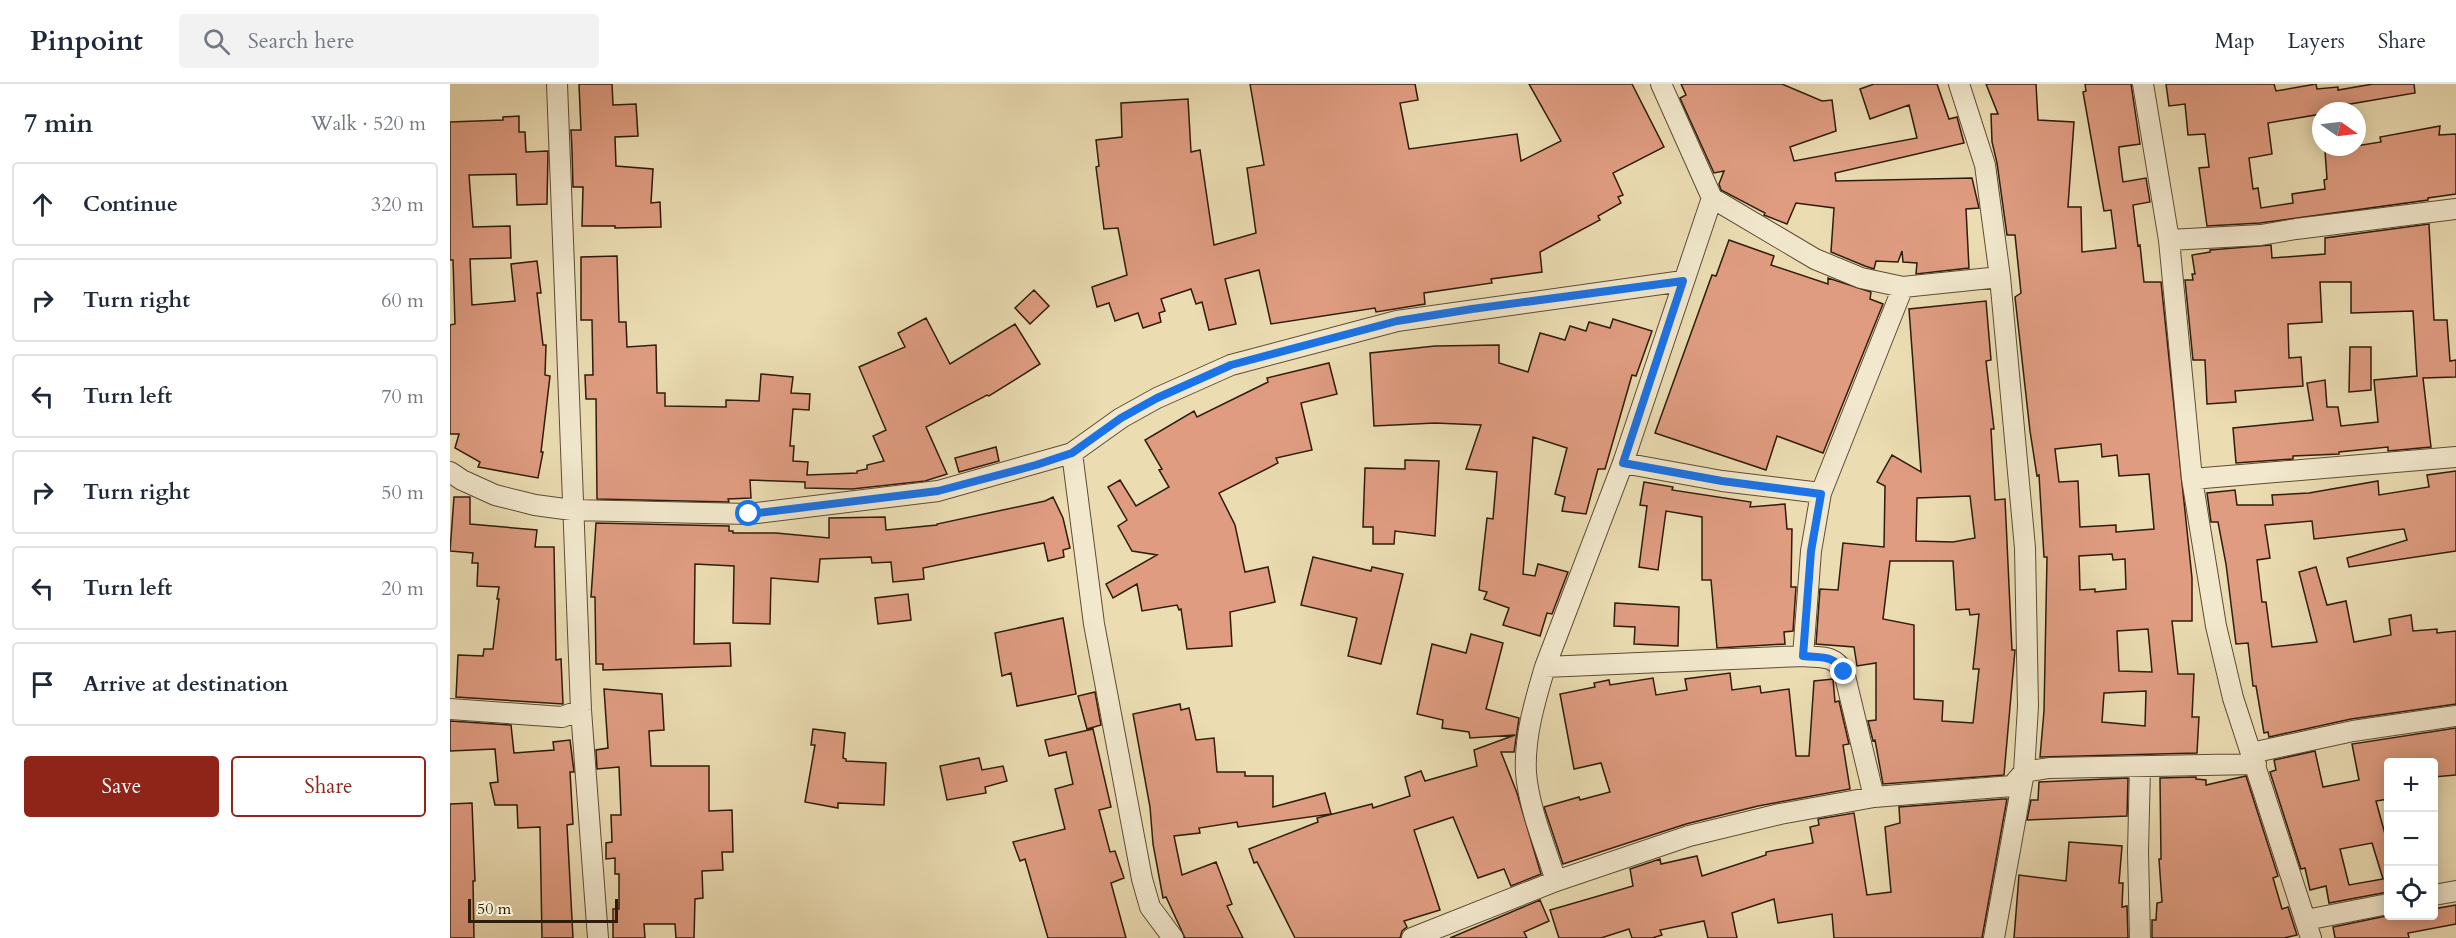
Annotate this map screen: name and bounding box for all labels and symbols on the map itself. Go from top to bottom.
north arrow [2312,102,2366,156]
route start [735,500,761,526]
route end [1830,658,1856,684]
scale bar [468,896,618,924]

